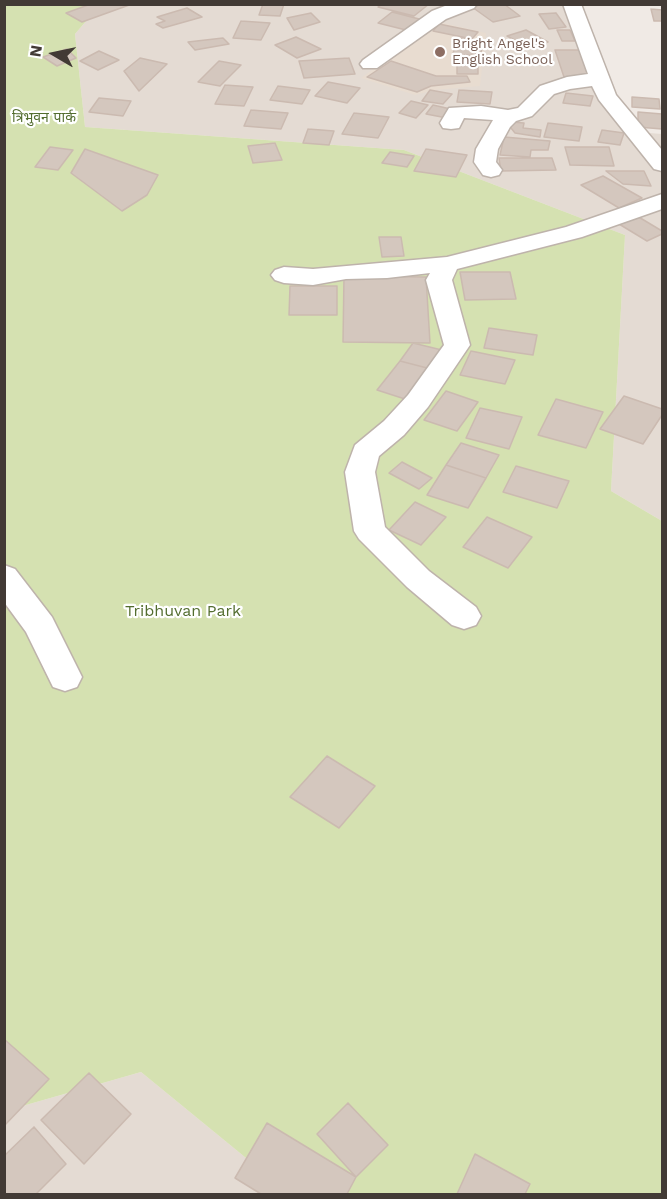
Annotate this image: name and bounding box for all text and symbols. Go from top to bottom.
north arrow [24,24,84,84]
place label: Bright Angel's English School [452,36,552,68]
text: N [25,44,46,58]
marker: Bright Angel's English School [433,45,447,59]
park label: त्रिभुवन पार्क [12,110,76,126]
park label: Tribhuvan Park [125,601,241,621]

